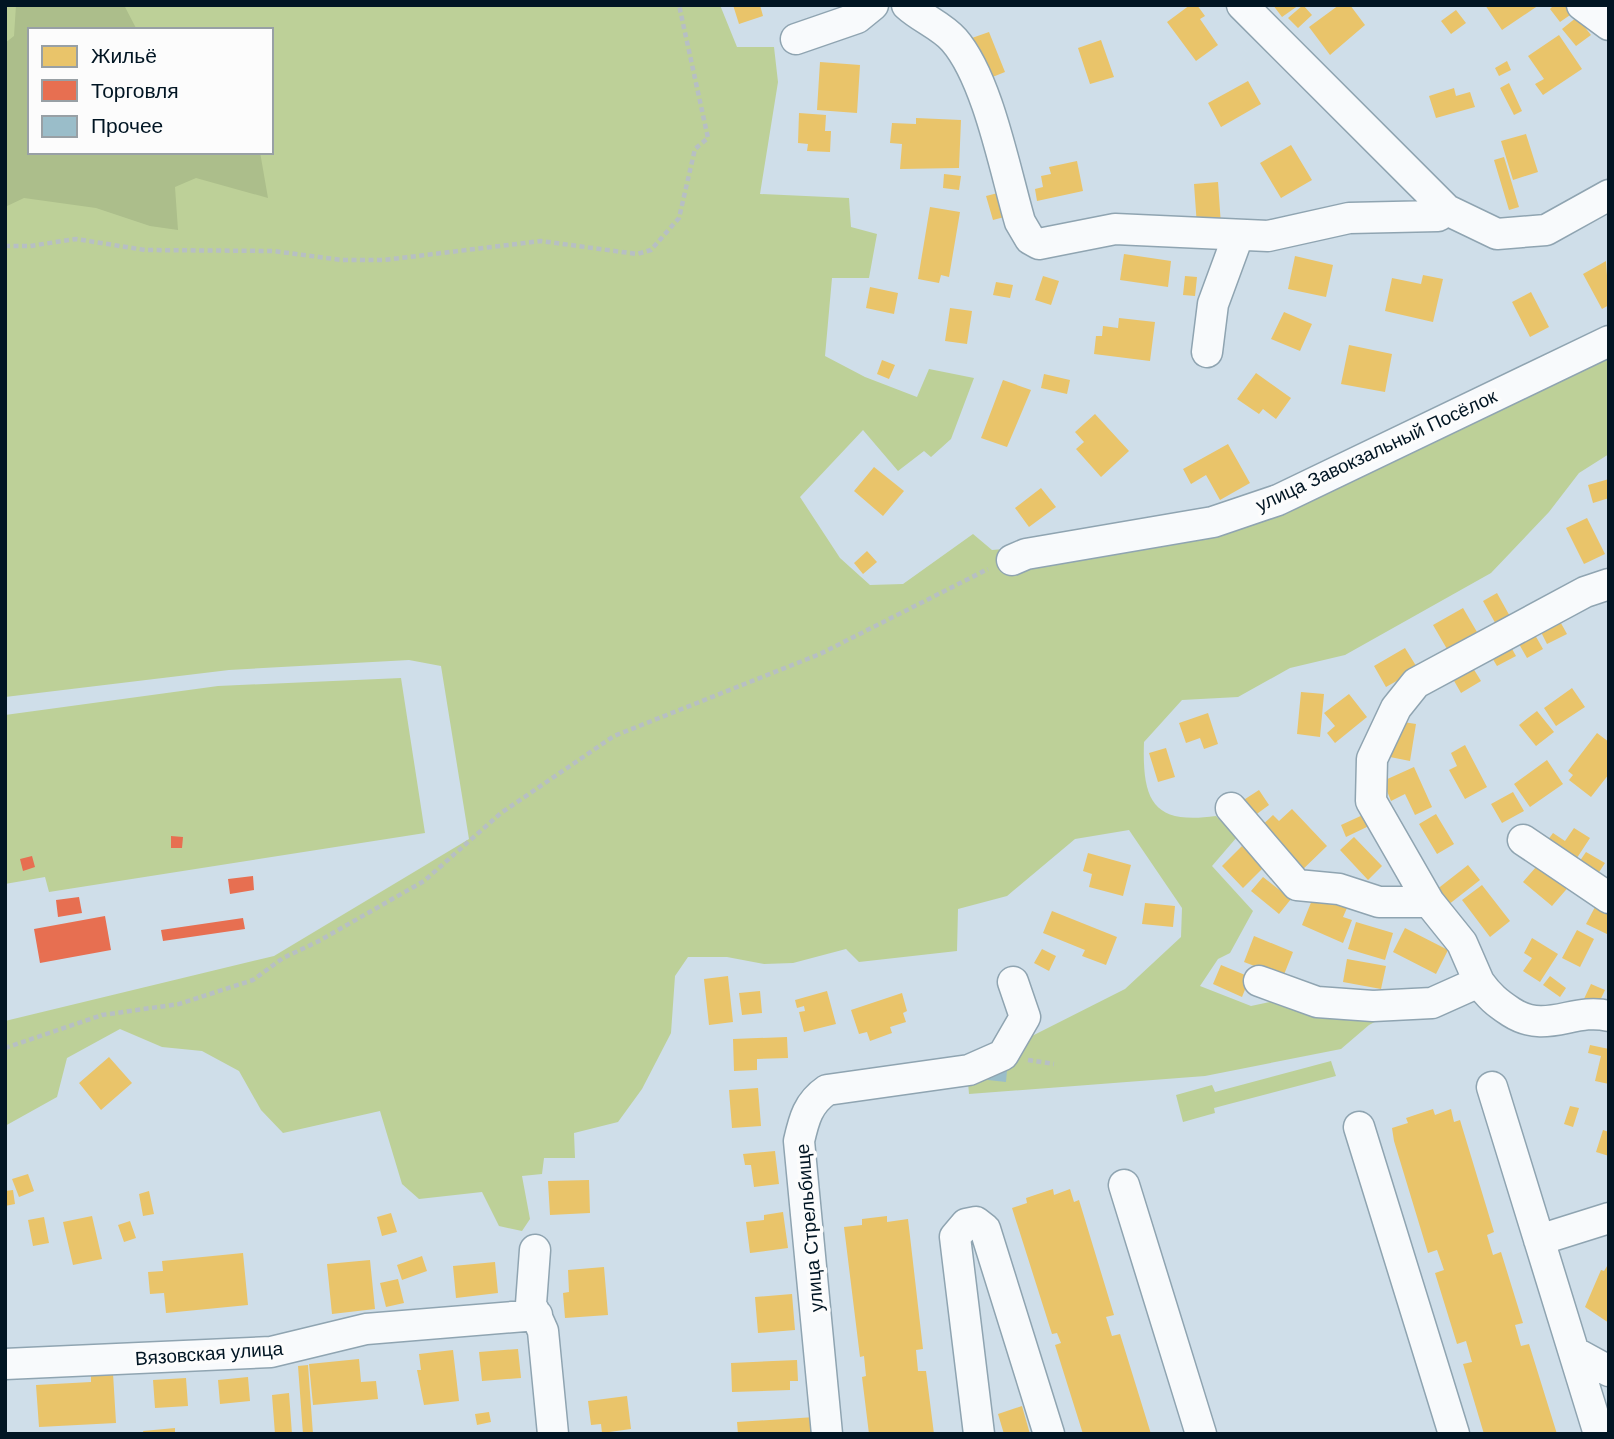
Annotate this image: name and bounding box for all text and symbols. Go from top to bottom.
legend [28,28,273,154]
text: Жильё [91,44,157,67]
text: Торговля [91,79,179,102]
text: Прочее [91,114,163,137]
street label: улица Завокзальный Посёлок [1252,385,1501,516]
street label: улица Стрельбище [792,1143,827,1313]
street label: Вязовская улица [134,1338,284,1369]

